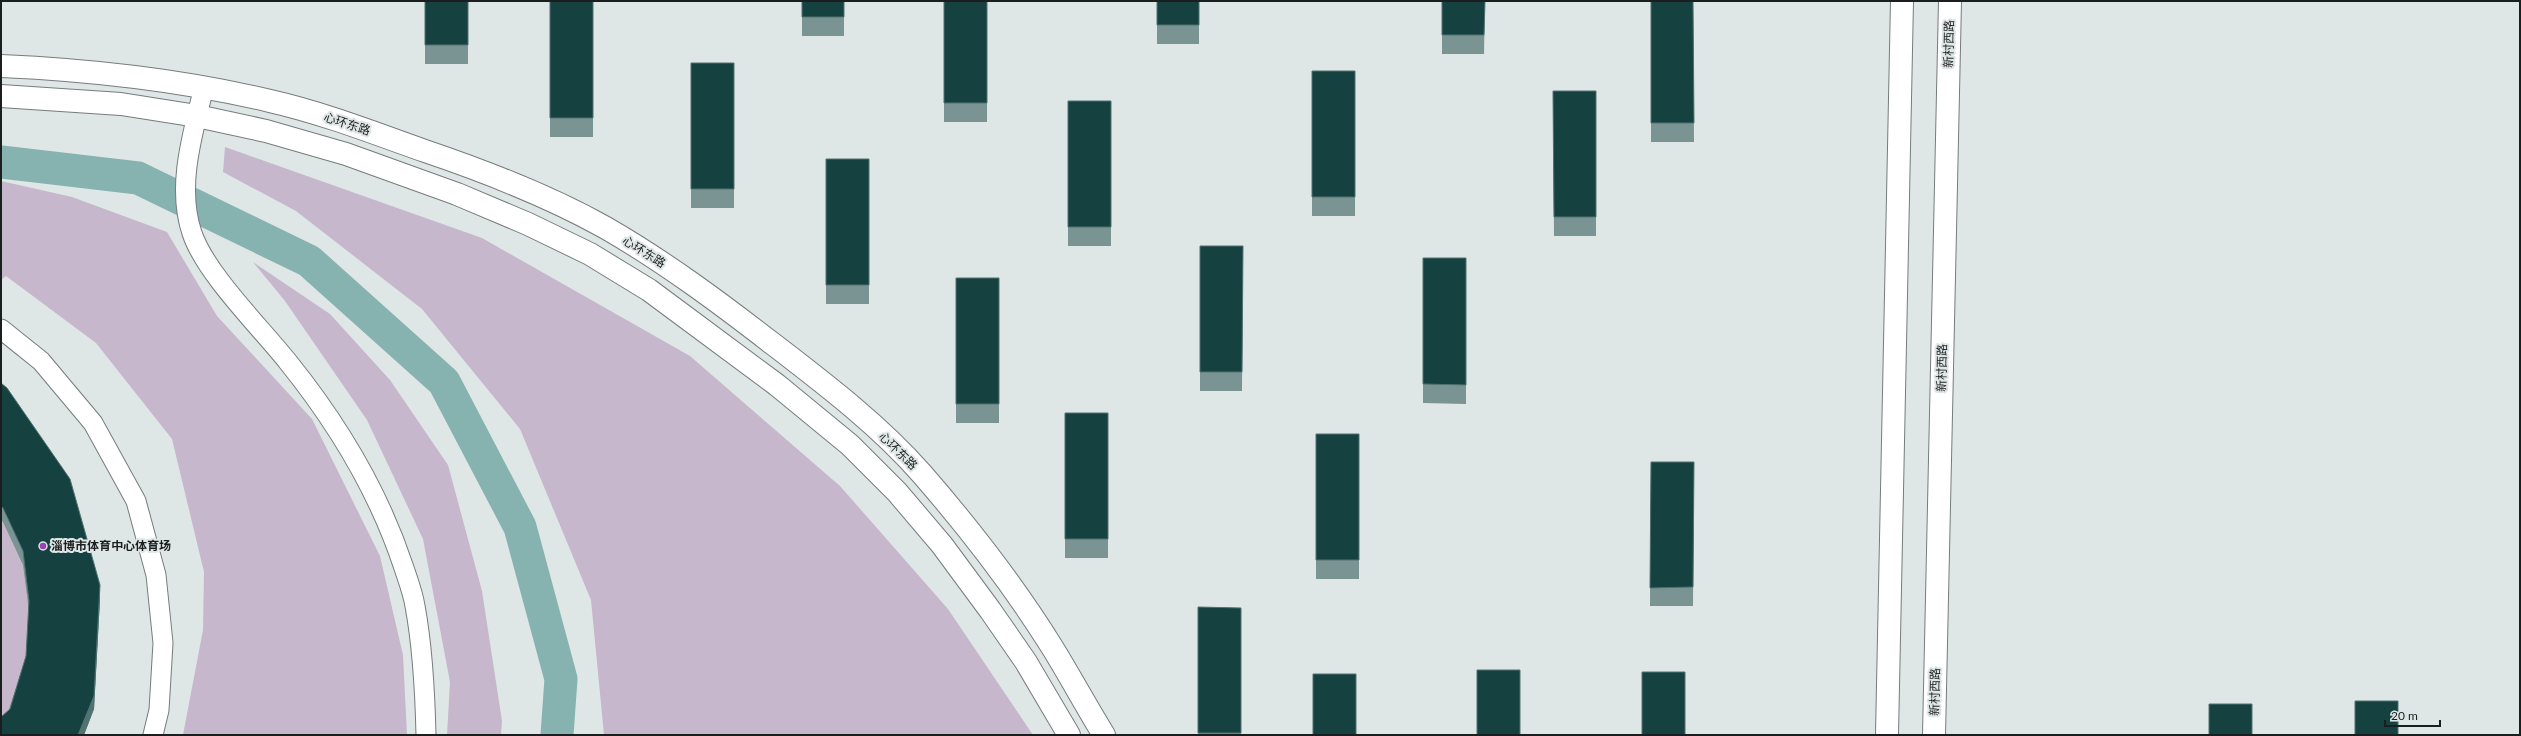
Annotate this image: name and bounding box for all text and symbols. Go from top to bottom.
street label: 新村西路 [1941,20,1956,68]
street label: 心环东路 [322,109,372,138]
street label: 心环东路 [620,232,669,271]
street label: 新村西路 [1934,344,1949,392]
street label: 心环东路 [876,429,921,473]
place label: 淄博市体育中心体育场 [51,538,171,553]
marker: 淄博市体育中心体育场 [38,541,48,551]
street label: 新村西路 [1927,668,1942,716]
scale bar [2385,702,2440,728]
text: 20 m [2391,708,2418,723]

